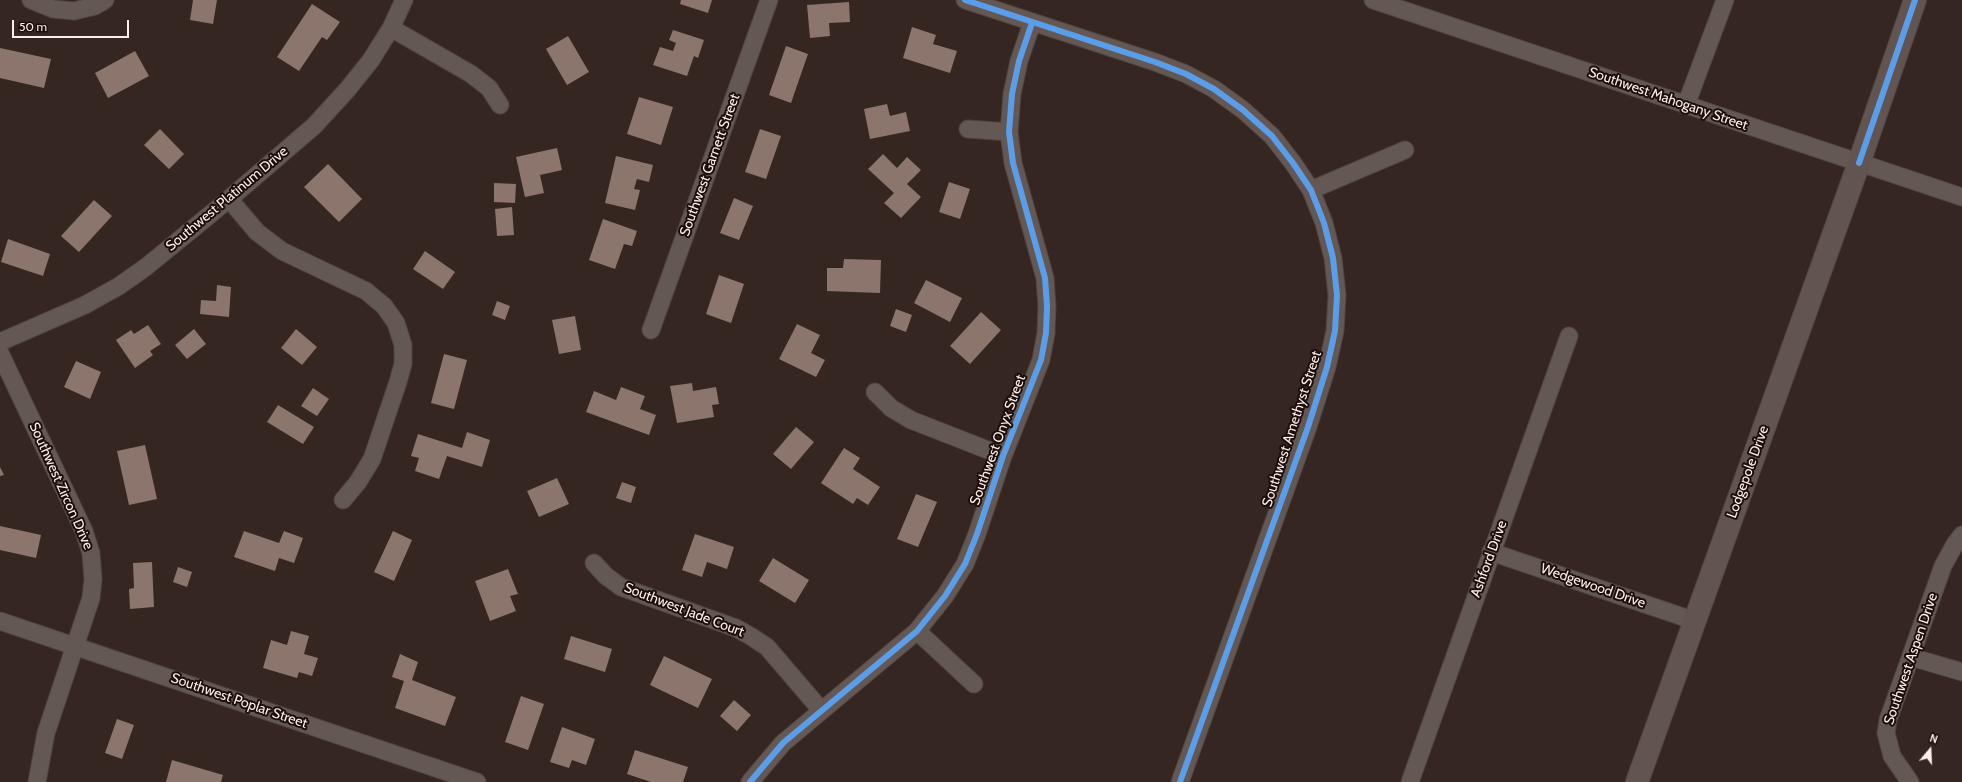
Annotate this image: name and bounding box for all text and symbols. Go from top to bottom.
scale bar [14,12,131,38]
text: 50 m [19,19,47,34]
street label: Southwest Mahogany Street [1586,64,1750,134]
street label: Southwest Garnett Street [676,91,744,239]
street label: Southwest Platinum Drive [163,143,291,255]
street label: Southwest Amethyst Street [1259,349,1325,509]
street label: Southwest Onyx Street [967,373,1029,507]
street label: Southwest Zircon Drive [25,420,97,552]
street label: Lodgepole Drive [1724,424,1772,520]
street label: Ashford Drive [1467,518,1511,600]
street label: Wedgewood Drive [1538,560,1648,612]
street label: Southwest Jade Court [622,579,746,641]
street label: Southwest Aspen Drive [1881,591,1941,727]
street label: Southwest Poplar Street [169,670,309,732]
north arrow [1910,730,1950,770]
text: N [1928,731,1940,747]

